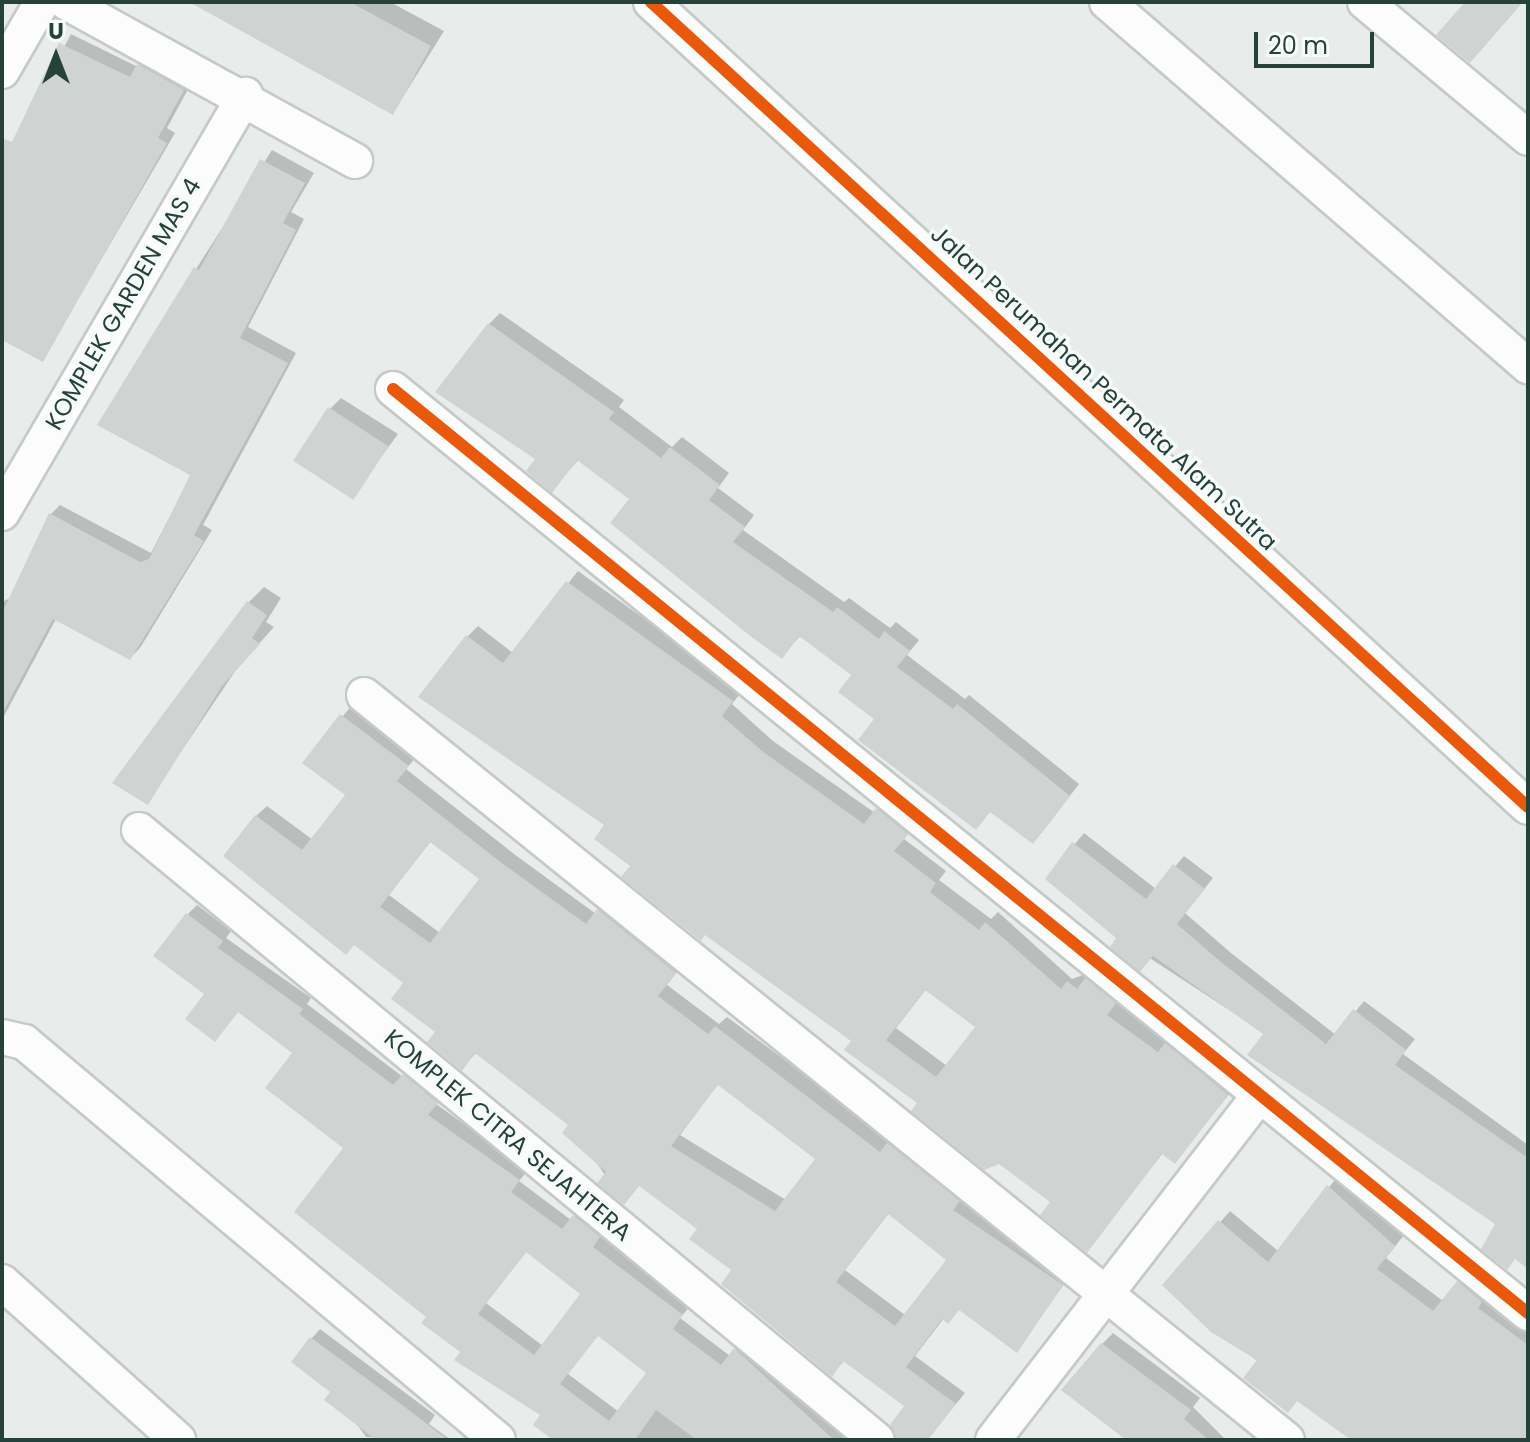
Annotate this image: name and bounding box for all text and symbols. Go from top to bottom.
north arrow [16,16,96,96]
text: U [48,16,64,47]
scale bar [1258,16,1378,66]
text: 20 m [1268,29,1328,62]
street label: KOMPLEK GARDEN MAS 4 [39,173,207,435]
street label: Jalan Perumahan Permata Alam Sutra [925,220,1283,556]
street label: KOMPLEK CITRA SEJAHTERA [379,1023,637,1247]

